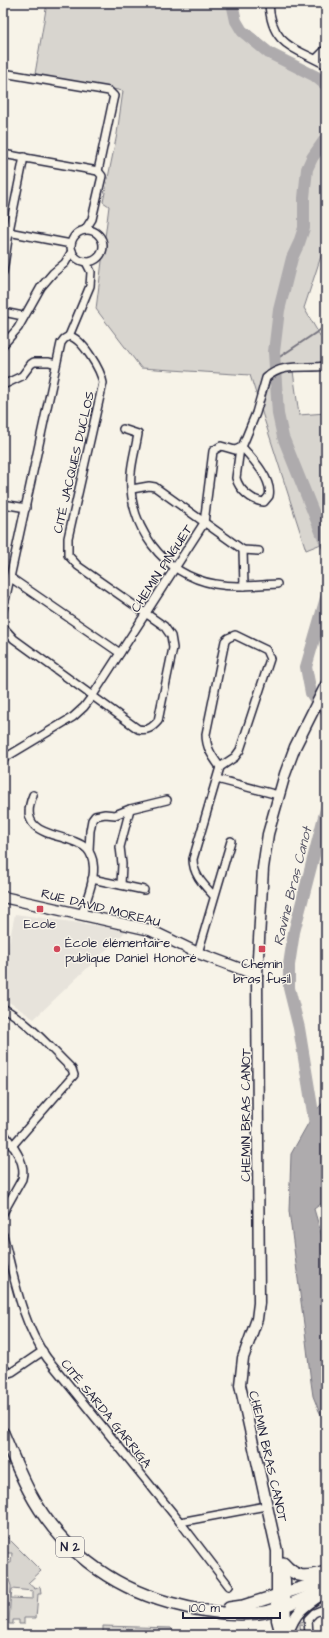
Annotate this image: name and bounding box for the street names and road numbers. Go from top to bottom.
street label: CITÉ JACQUES DUCLOS [49,389,99,535]
street label: CHEMIN PINGUET [127,520,197,616]
street label: RUE DAVID MOREAU [39,884,162,931]
street label: CHEMIN BRAS CANOT [237,1047,255,1182]
street label: CITÉ SARDA GARRIGA [57,1355,156,1472]
street label: CHEMIN BRAS CANOT [244,1389,292,1524]
road number: N 2 [56,1537,84,1557]

